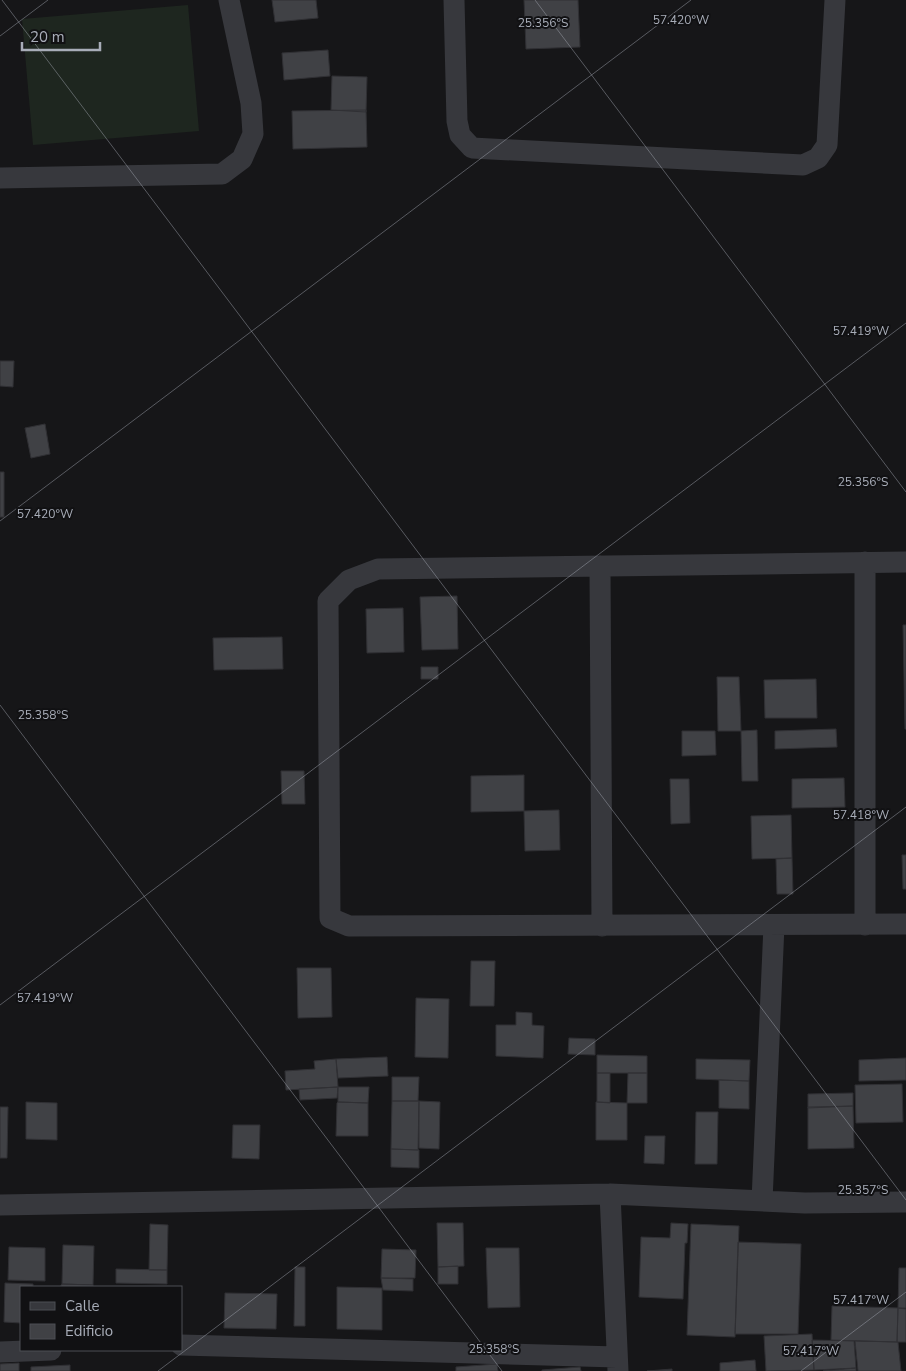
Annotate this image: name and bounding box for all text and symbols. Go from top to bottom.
text: 57.420°W [653,12,709,28]
text: 25.356°S [518,15,568,31]
scale bar [22,20,100,52]
text: 20 m [30,27,65,47]
text: 57.419°W [833,323,889,339]
text: 25.356°S [838,474,888,490]
text: 57.420°W [17,506,73,522]
text: 25.358°S [18,707,68,723]
text: 57.418°W [833,807,889,823]
text: 57.419°W [17,990,73,1006]
text: 25.357°S [838,1182,888,1198]
legend [20,1286,182,1351]
text: 57.417°W [833,1292,889,1308]
text: Calle [65,1296,100,1316]
text: Edificio [65,1321,113,1341]
text: 25.358°S [469,1341,519,1357]
text: 57.417°W [783,1343,839,1359]

